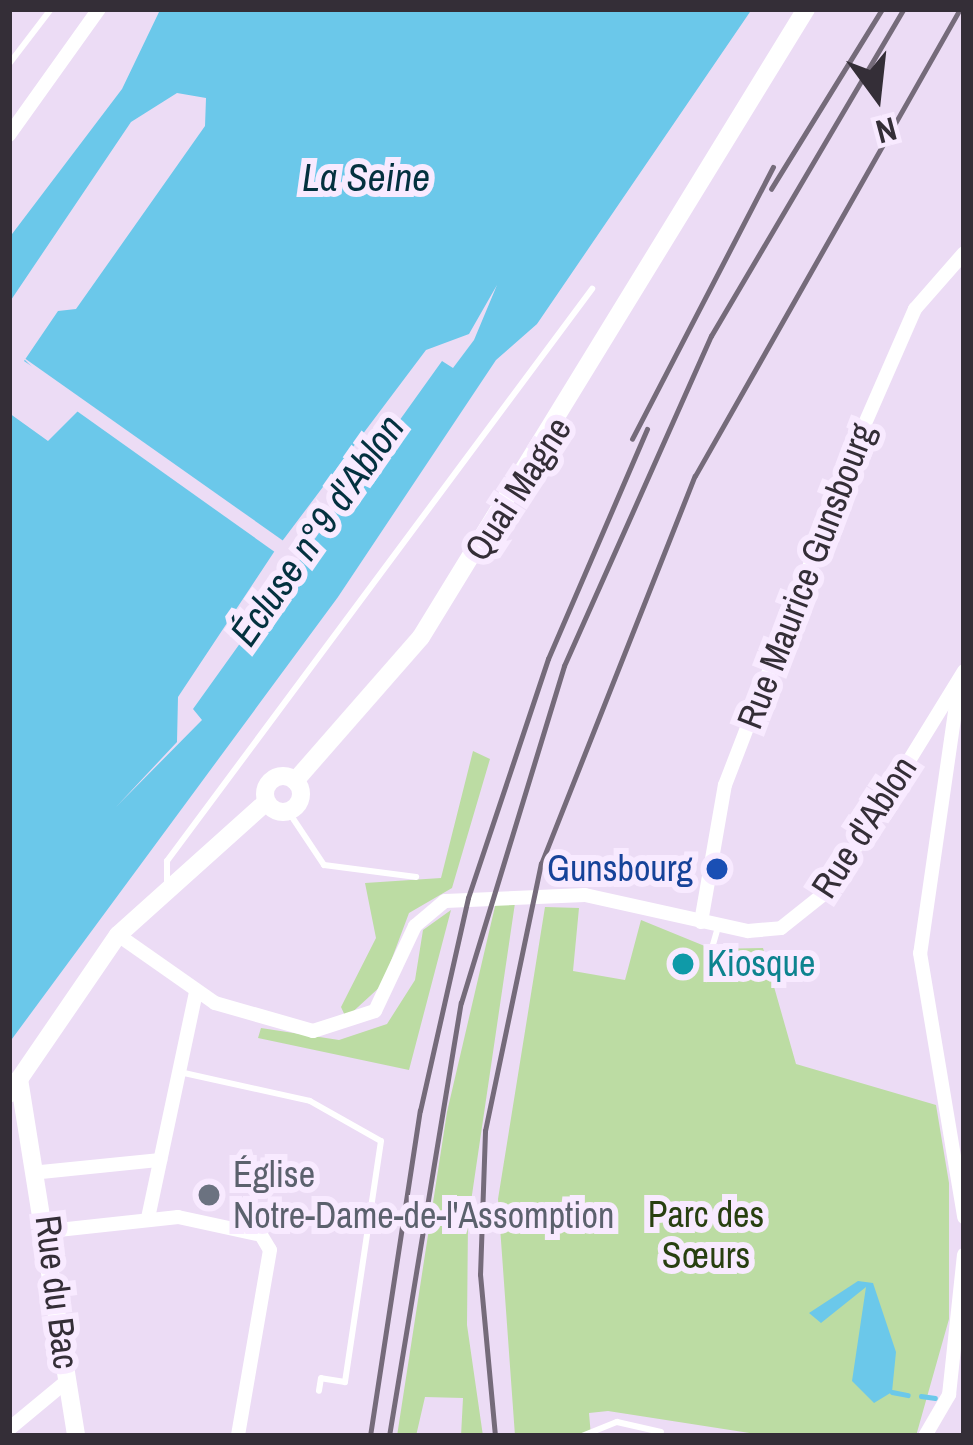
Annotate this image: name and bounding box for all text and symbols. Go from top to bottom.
north arrow [817,36,937,156]
text: N [871,107,901,155]
water label: La Seine [302,154,430,200]
water label: Écluse n°9 d'Ablon [220,406,414,654]
street label: Quai Magne [456,409,580,569]
street label: Rue Maurice Gunsbourg [728,417,884,735]
street label: Rue d'Ablon [802,748,926,906]
place label: Gunsbourg [547,847,693,891]
marker: Gunsbourg [704,856,730,882]
place label: Kiosque [707,942,815,986]
marker: Kiosque [670,951,696,977]
place label: Église Notre-Dame-de-l'Assomption [233,1152,614,1237]
marker: Église Notre-Dame-de-l'Assomption [196,1182,222,1208]
park label: Parc des Sœurs [648,1192,764,1277]
street label: Rue du Bac [26,1213,88,1371]

